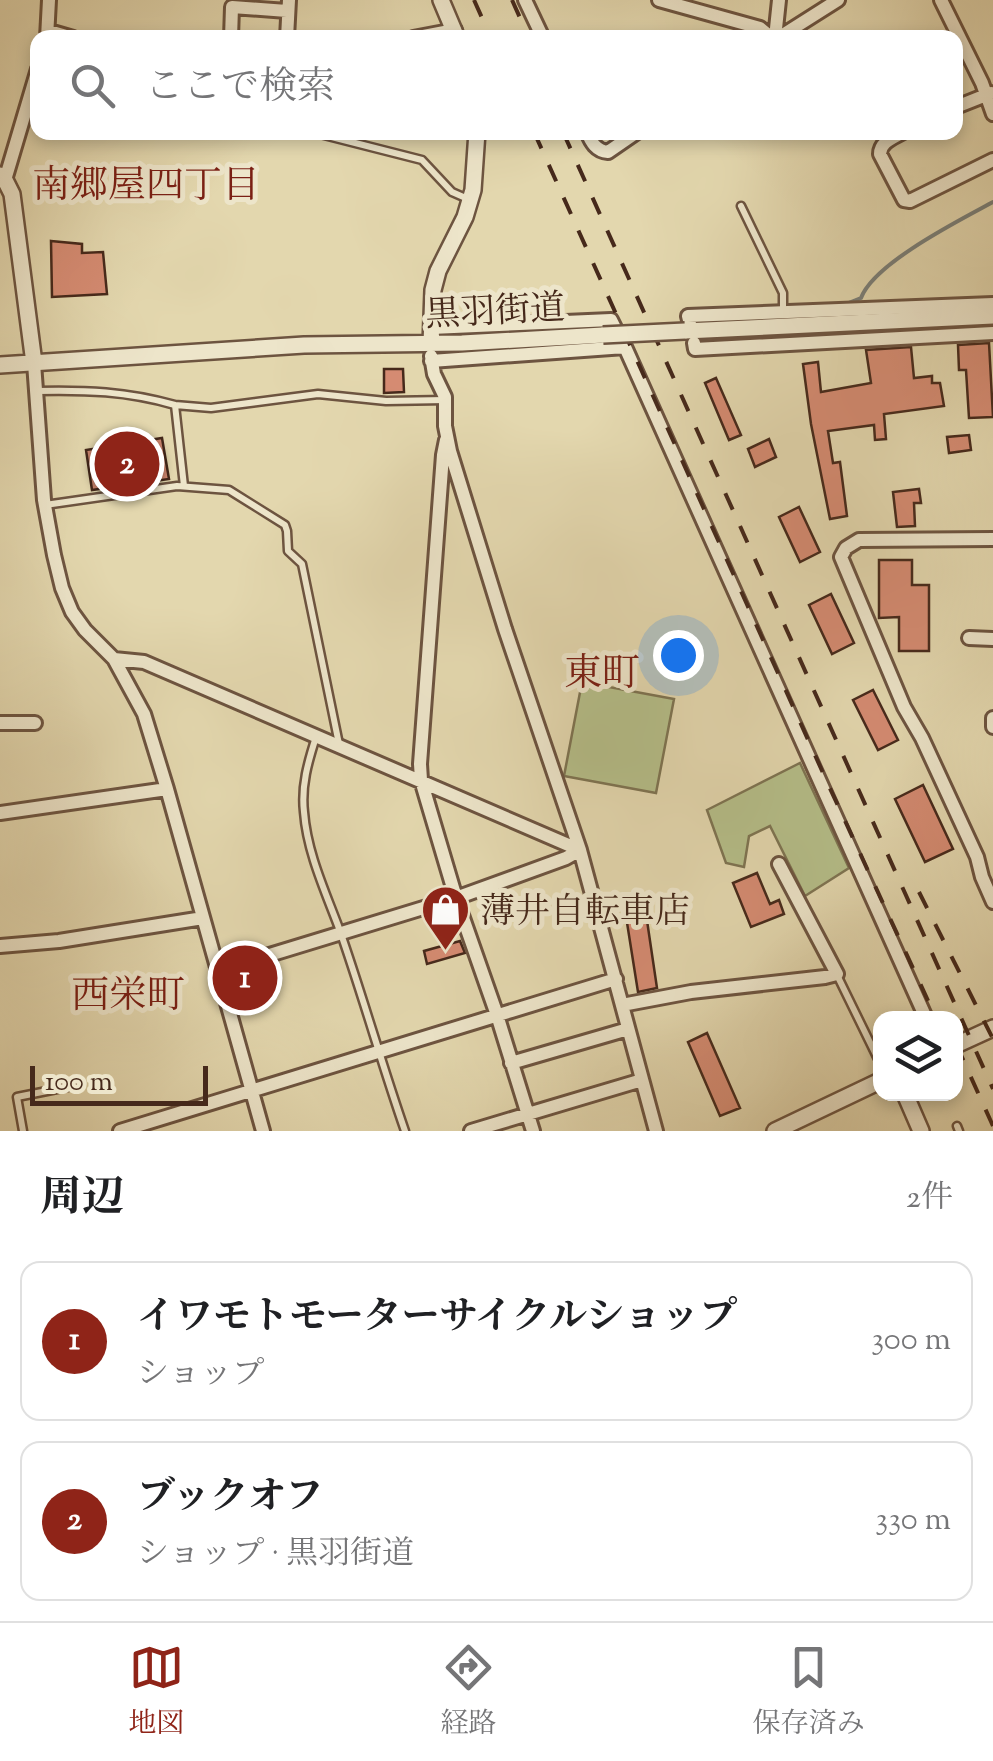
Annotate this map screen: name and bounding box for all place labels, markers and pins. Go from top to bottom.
pin: 2 [94,426,160,502]
shop icon: 薄井自転車店 [419,884,471,952]
place label: 薄井自転車店 [480,888,690,939]
pin: 1 [212,940,278,1016]

